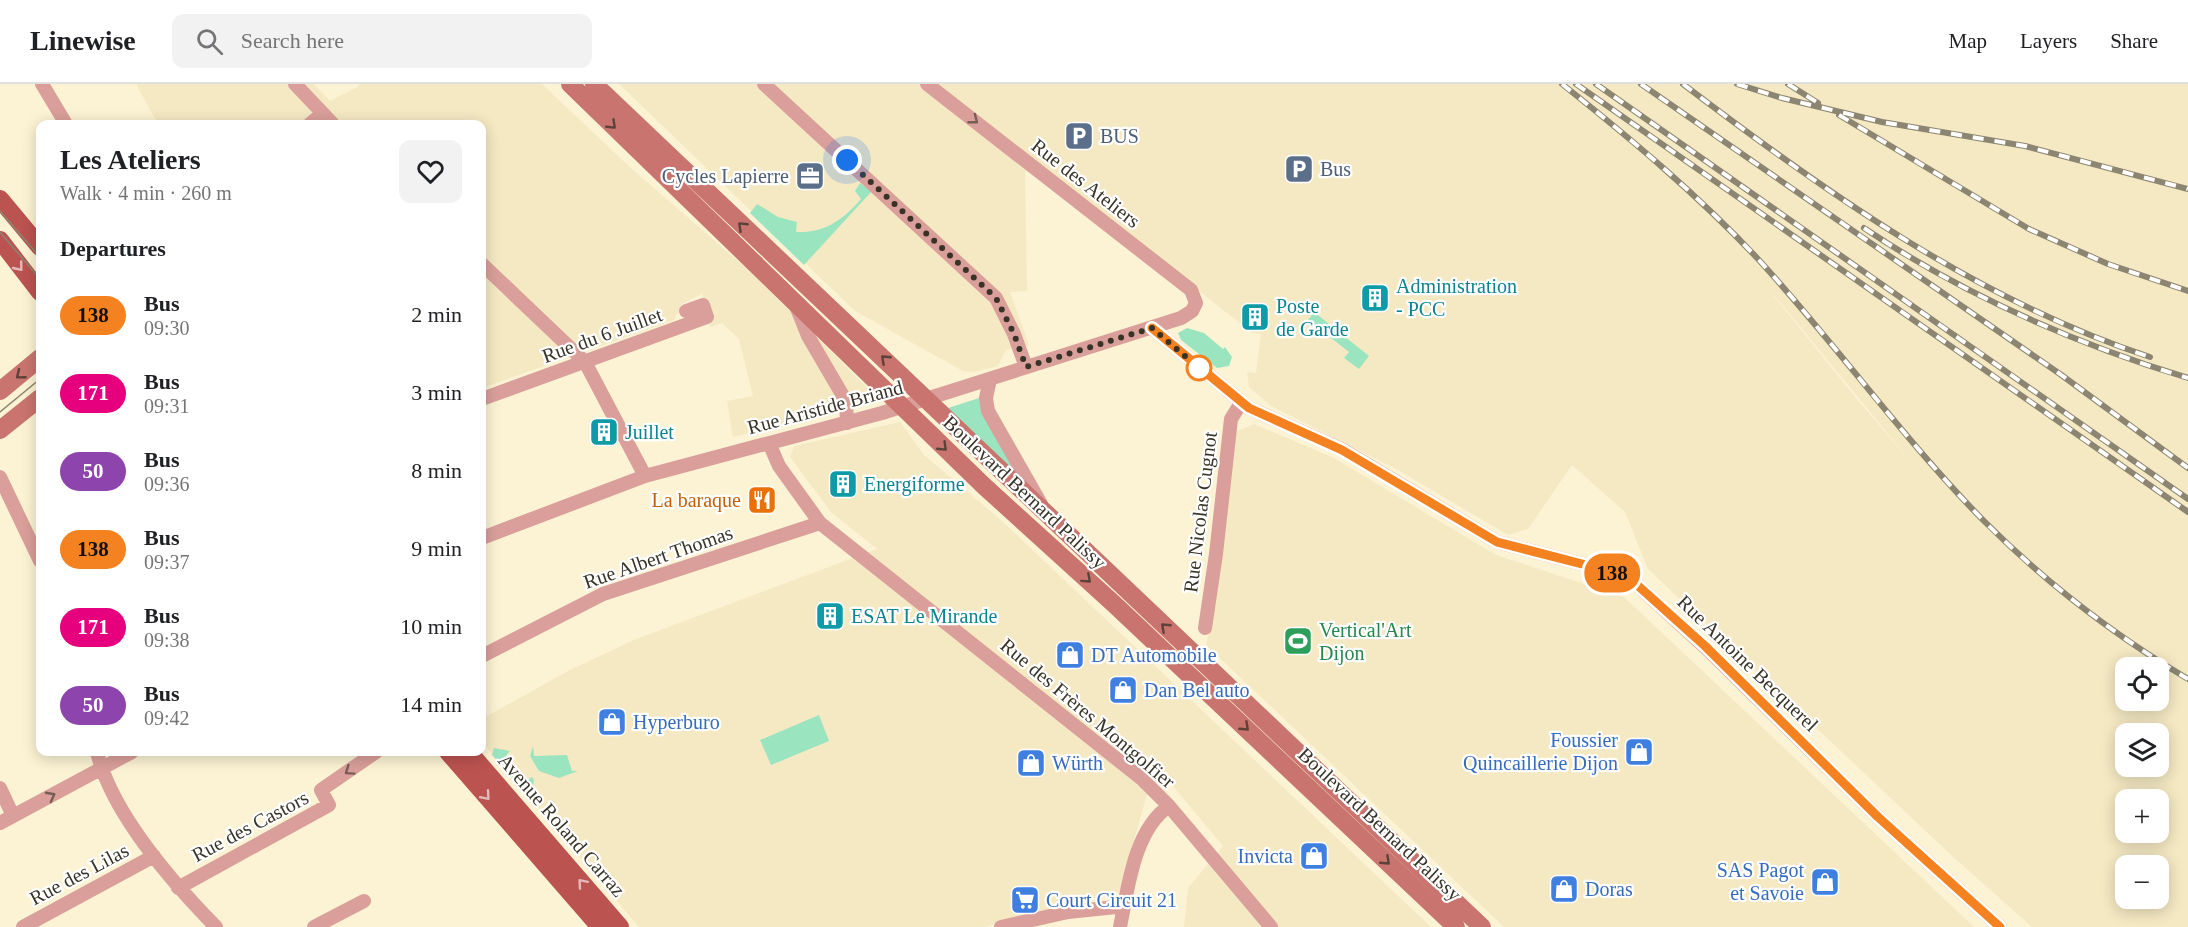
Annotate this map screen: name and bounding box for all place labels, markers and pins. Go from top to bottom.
parking icon: BUS [1063,120,1095,152]
place label: BUS [1100,125,1139,147]
parking icon: Bus [1283,153,1315,185]
place label: Bus [1320,158,1351,180]
office icon: Cycles Lapierre [794,160,826,192]
place label: Cycles Lapierre [662,165,789,188]
place label: Administration - PCC [1396,275,1517,320]
building icon: Administration - PCC [1359,282,1391,314]
place label: Poste de Garde [1276,295,1349,340]
building icon: Poste de Garde [1239,301,1271,333]
unlabelled marker [1186,355,1212,381]
building icon: Juillet [588,416,620,448]
place label: Juillet [625,421,674,443]
building icon: Energiforme [827,468,859,500]
place label: Energiforme [864,473,965,496]
restaurant icon: La baraque [746,484,778,516]
place label: La baraque [652,489,741,512]
building icon: ESAT Le Mirande [814,600,846,632]
place label: ESAT Le Mirande [851,605,997,627]
place label: Vertical'Art Dijon [1319,619,1412,665]
sports icon: Vertical'Art Dijon [1282,625,1314,657]
shop icon: DT Automobile [1054,639,1086,671]
place label: DT Automobile [1091,644,1217,666]
shop icon: Dan Bel auto [1107,674,1139,706]
place label: Dan Bel auto [1144,679,1250,701]
shop icon: Hyperburo [596,706,628,738]
place label: Hyperburo [633,711,720,734]
place label: Foussier Quincaillerie Dijon [1463,729,1618,775]
shop icon: Foussier Quincaillerie Dijon [1623,736,1655,768]
shop icon: Würth [1015,747,1047,779]
place label: Würth [1052,752,1103,774]
shop icon: Invicta [1298,840,1330,872]
place label: Invicta [1237,845,1293,867]
place label: SAS Pagot et Savoie [1717,859,1804,904]
shop icon: SAS Pagot et Savoie [1809,866,1841,898]
shop icon: Doras [1548,873,1580,905]
place label: Doras [1585,878,1633,900]
supermarket icon: Court Circuit 21 [1009,884,1041,916]
place label: Court Circuit 21 [1046,889,1177,911]

